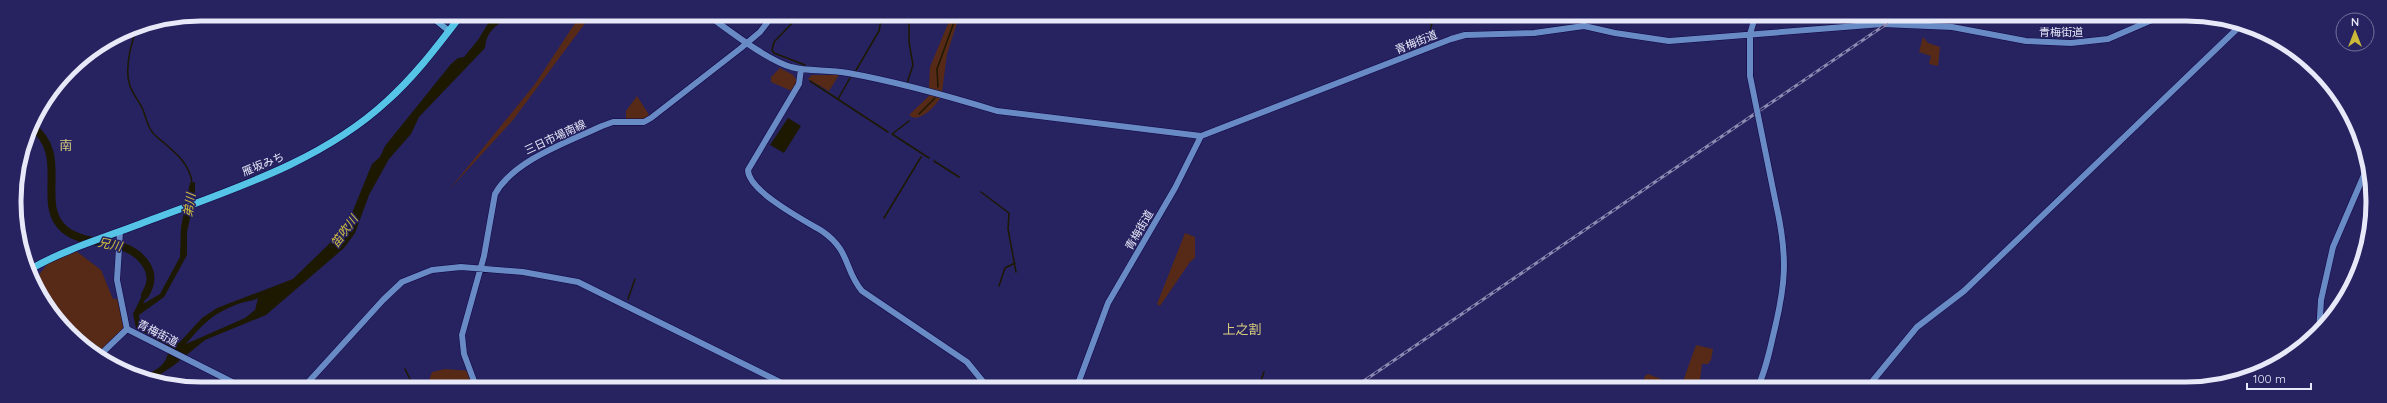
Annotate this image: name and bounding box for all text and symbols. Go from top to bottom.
north arrow [2335,12,2375,52]
text: N [2351,15,2359,29]
street label: 青梅街道 [2039,25,2083,39]
street label: 青梅街道 [1393,27,1439,57]
street label: 三日市場南線 [522,117,588,157]
district label: 南 [59,137,73,153]
street label: 雁坂みち [240,149,286,179]
water label: 弟川 [180,190,198,218]
street label: 青梅街道 [1122,207,1156,253]
water label: 笛吹川 [327,210,362,250]
water label: 兄川 [97,234,125,254]
street label: 青梅街道 [135,317,181,349]
district label: 上之割 [1222,321,1262,337]
scale bar [2247,365,2311,391]
text: 100 m [2253,371,2286,386]

